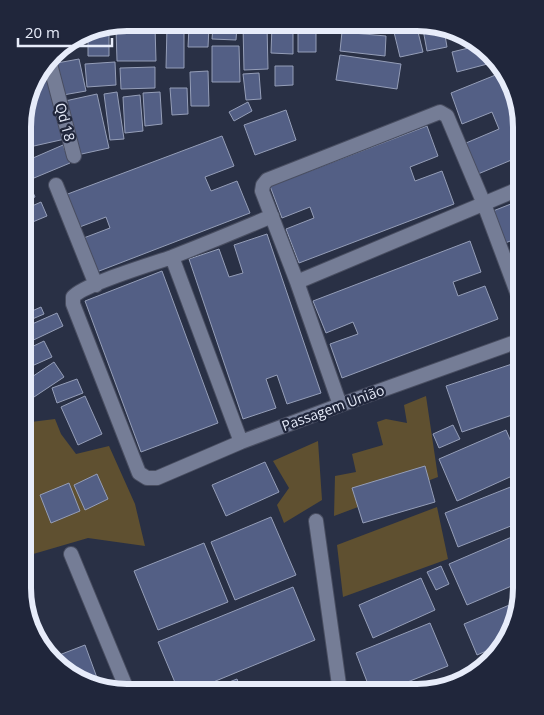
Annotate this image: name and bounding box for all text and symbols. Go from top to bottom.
scale bar [18,15,111,47]
text: 20 m [25,22,60,42]
street label: Qd 18 [51,101,80,143]
street label: Passagem União [279,380,387,435]

